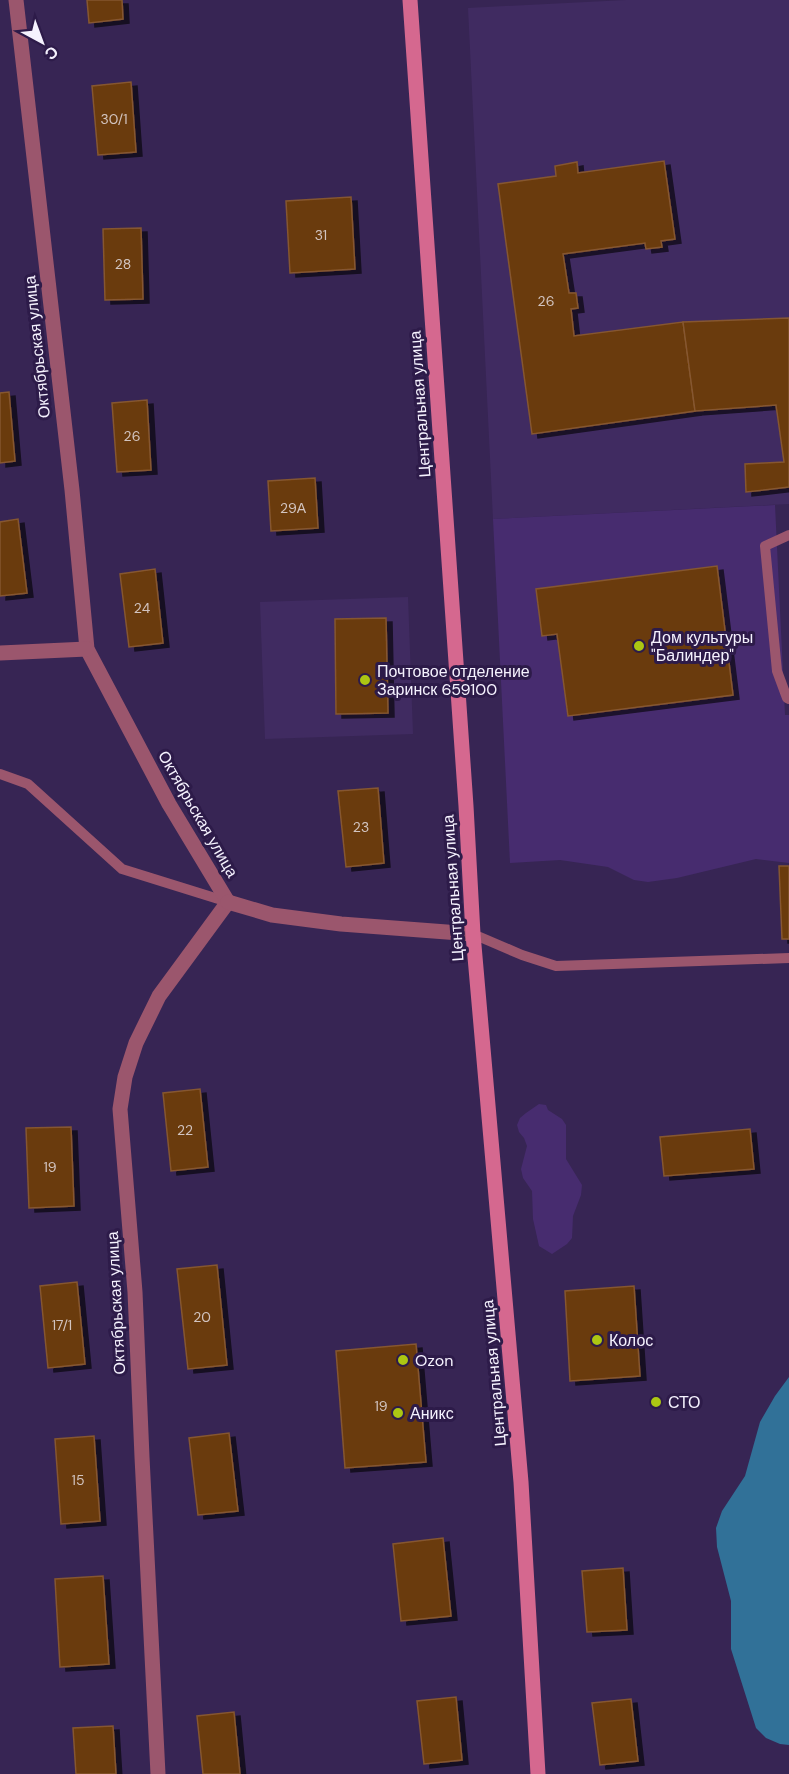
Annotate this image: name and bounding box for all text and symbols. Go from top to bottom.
north arrow [12,12,72,72]
text: С [40,41,63,65]
house number: 30/1 [100,110,128,128]
house number: 31 [315,226,327,244]
house number: 28 [115,255,131,273]
street label: Октябрьская улица [19,275,55,419]
house number: 26 [538,292,554,310]
street label: Центральная улица [404,330,436,478]
house number: 26 [124,427,140,445]
house number: 29А [280,499,307,517]
house number: 24 [134,599,151,617]
place label: Дом культуры "Балиндер" [651,627,753,666]
marker: Дом культуры "Балиндер" [632,639,646,653]
place label: Почтовое отделение Заринск 659100 [377,661,530,700]
marker: Почтовое отделение Заринск 659100 [358,673,372,687]
street label: Октябрьская улица [153,747,243,881]
street label: Центральная улица [437,814,469,962]
house number: 23 [353,818,369,836]
house number: 22 [177,1121,193,1139]
house number: 19 [43,1158,57,1176]
street label: Октябрьская улица [102,1231,130,1375]
street label: Центральная улица [477,1299,511,1447]
house number: 20 [193,1308,211,1326]
house number: 17/1 [52,1316,72,1334]
place label: Колос [609,1330,653,1351]
marker: Колос [590,1333,604,1347]
place label: Ozon [415,1350,453,1371]
marker: Ozon [396,1353,410,1367]
place label: СТО [668,1392,701,1413]
marker: СТО [649,1395,663,1409]
house number: 19 [374,1397,388,1415]
place label: Аникс [410,1403,454,1424]
marker: Аникс [391,1406,405,1420]
house number: 15 [72,1471,84,1489]

